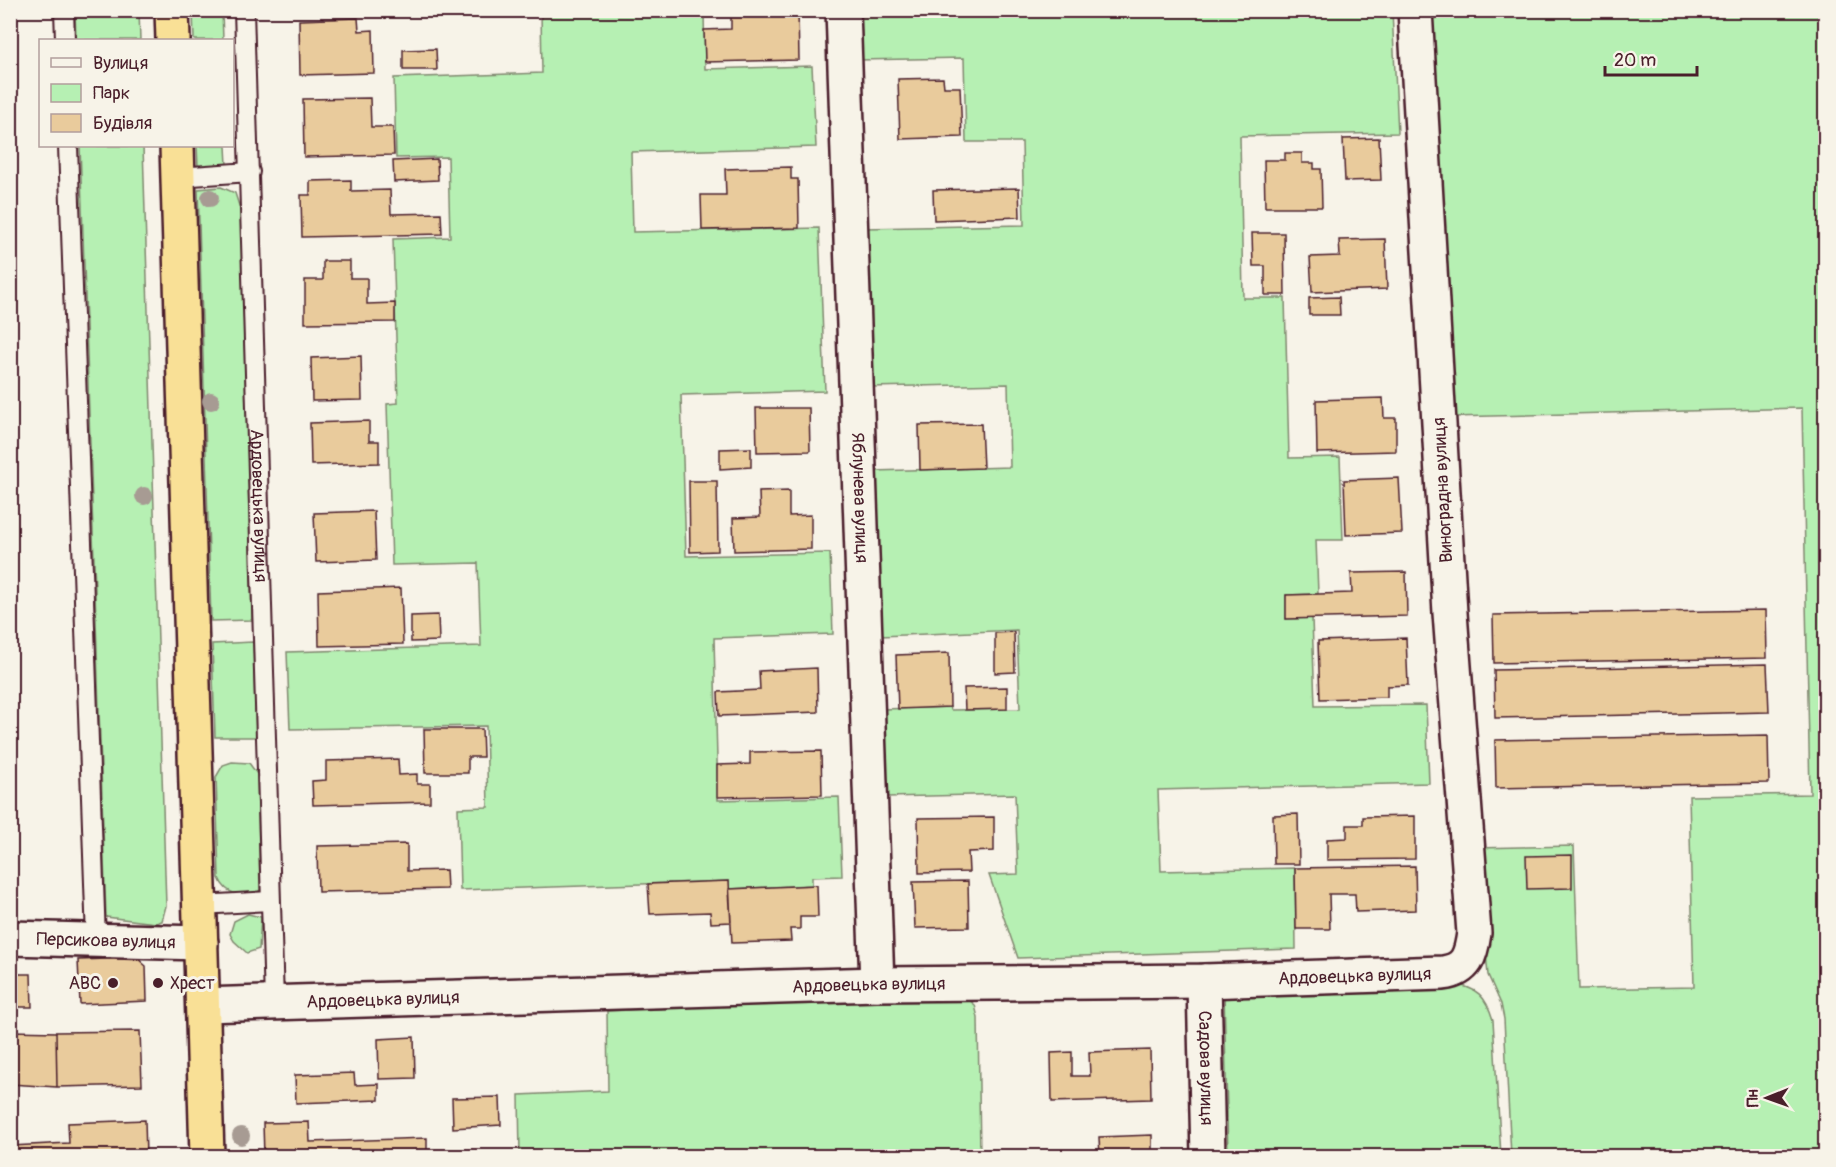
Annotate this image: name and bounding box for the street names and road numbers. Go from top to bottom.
street label: Виноградна вулиця [1428,417,1458,563]
street label: Ардовецька вулиця [245,429,273,583]
street label: Яблунева вулиця [846,432,874,563]
street label: Персикова вулиця [36,927,176,954]
street label: Ардовецька вулиця [1278,962,1432,990]
street label: Ардовецька вулиця [792,972,945,998]
street label: Ардовецька вулиця [306,986,460,1013]
street label: Садова вулиця [1193,1010,1219,1126]

